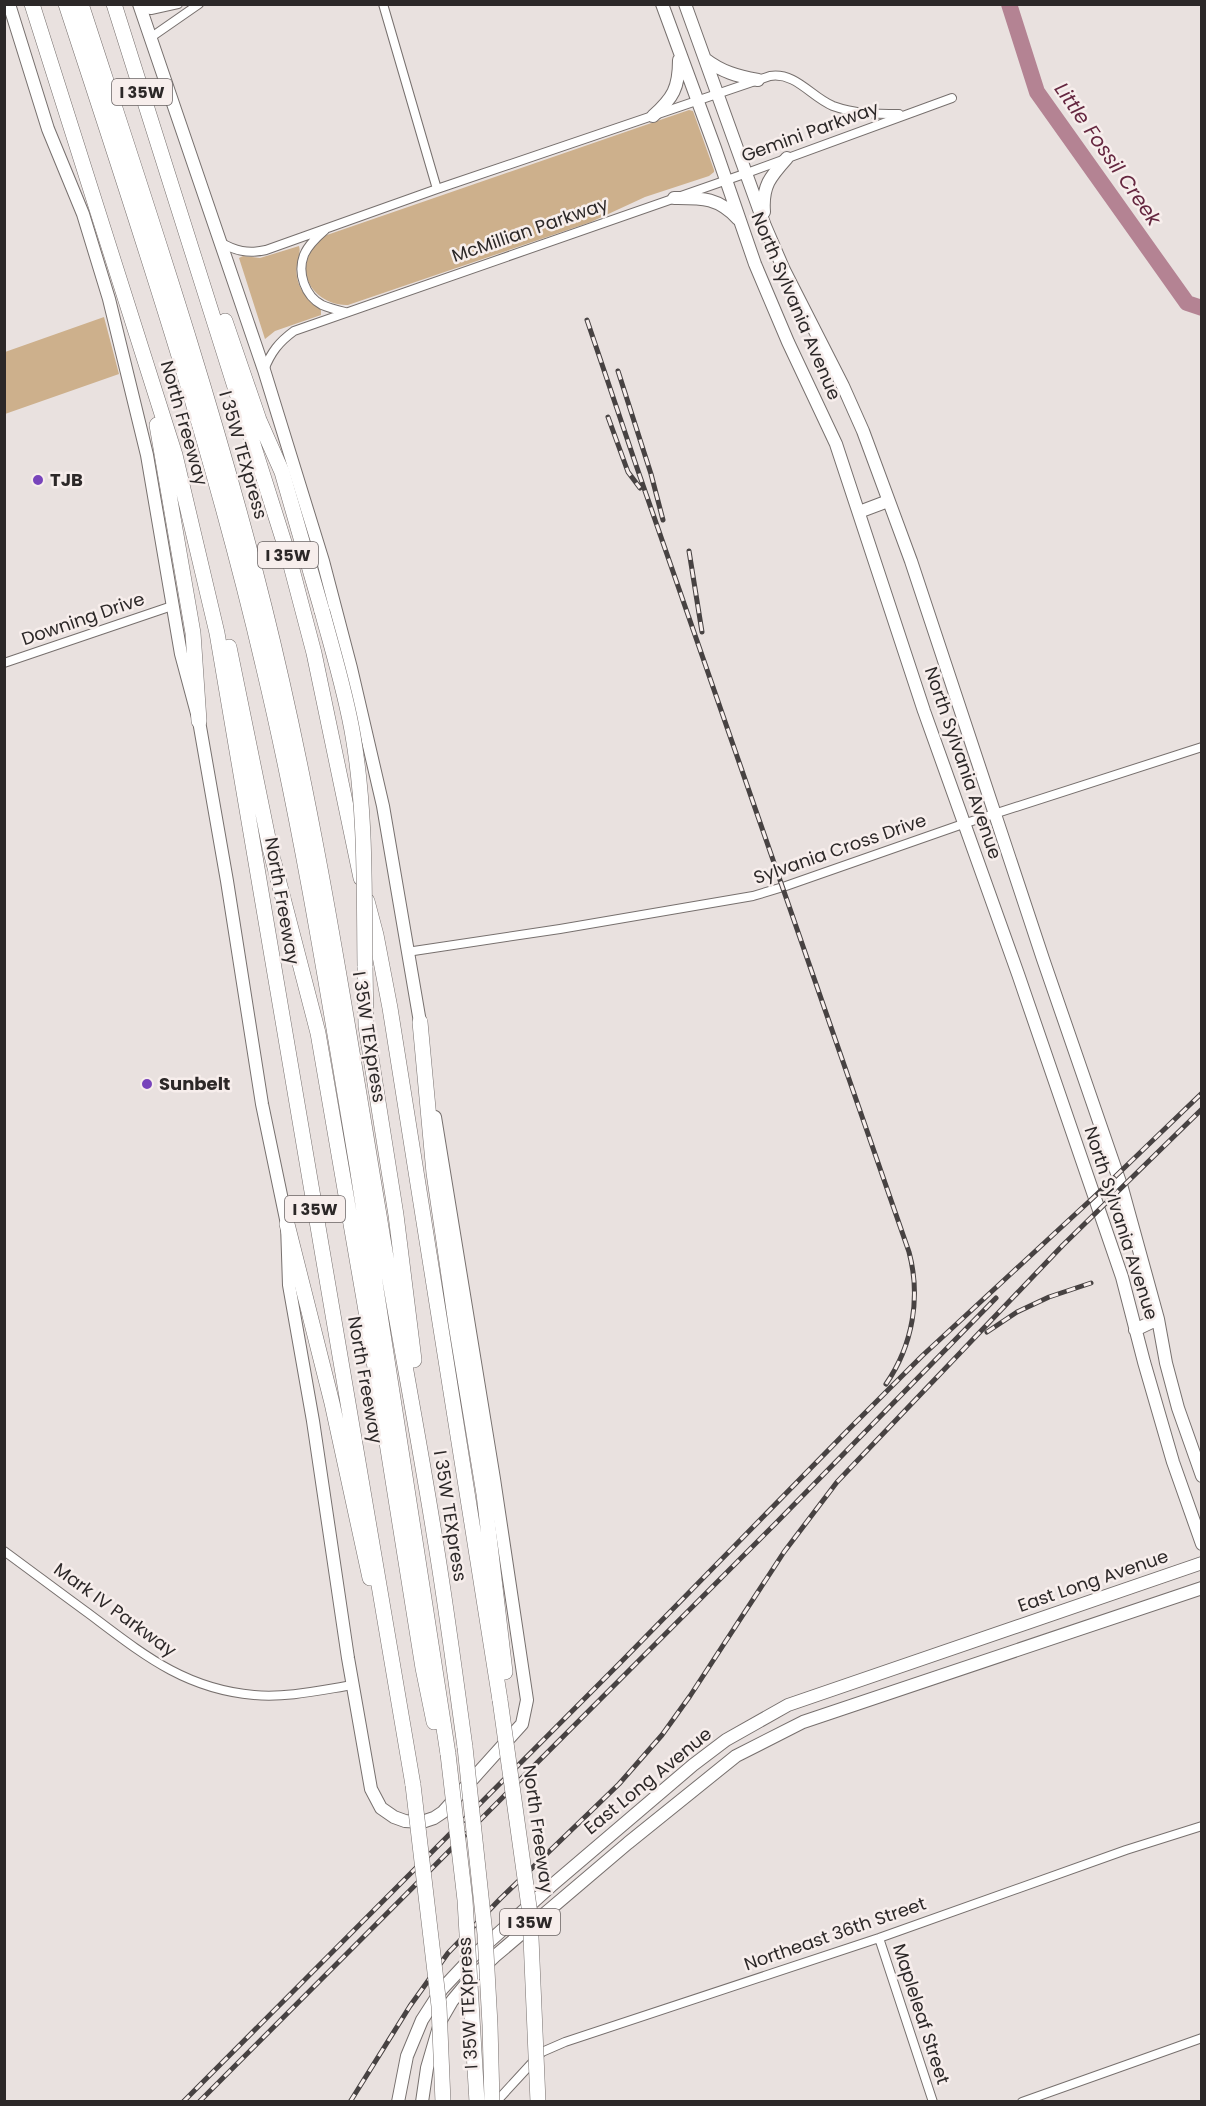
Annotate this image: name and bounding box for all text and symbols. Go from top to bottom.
water label: Little Fossil Creek [1048,77,1169,233]
road number: I 35W [112,79,172,105]
street label: Gemini Parkway [738,95,882,168]
street label: McMillian Parkway [448,191,611,268]
street label: North Sylvania Avenue [746,208,847,404]
street label: North Freeway [155,357,214,488]
street label: I 35W TEXpress [213,388,274,522]
place label: TJB [50,467,83,492]
marker: TJB [31,473,45,487]
road number: I 35W [258,542,318,568]
street label: Downing Drive [18,586,148,651]
street label: North Sylvania Avenue [919,663,1008,862]
street label: Sylvania Cross Drive [750,807,930,890]
street label: North Freeway [259,835,306,967]
street label: I 35W TEXpress [347,970,392,1104]
place label: Sunbelt [159,1071,230,1096]
marker: Sunbelt [140,1077,154,1091]
street label: North Sylvania Avenue [1078,1123,1165,1323]
road number: I 35W [285,1196,345,1222]
street label: North Freeway [342,1314,389,1446]
street label: I 35W TEXpress [428,1449,473,1583]
street label: East Long Avenue [1014,1543,1171,1618]
street label: Mark IV Parkway [49,1557,181,1662]
street label: East Long Avenue [579,1721,717,1840]
street label: North Freeway [517,1763,560,1895]
street label: Northeast 36th Street [741,1891,929,1976]
road number: I 35W [500,1909,560,1935]
street label: I 35W TEXpress [452,1936,483,2070]
street label: Mapleleaf Street [887,1940,956,2087]

